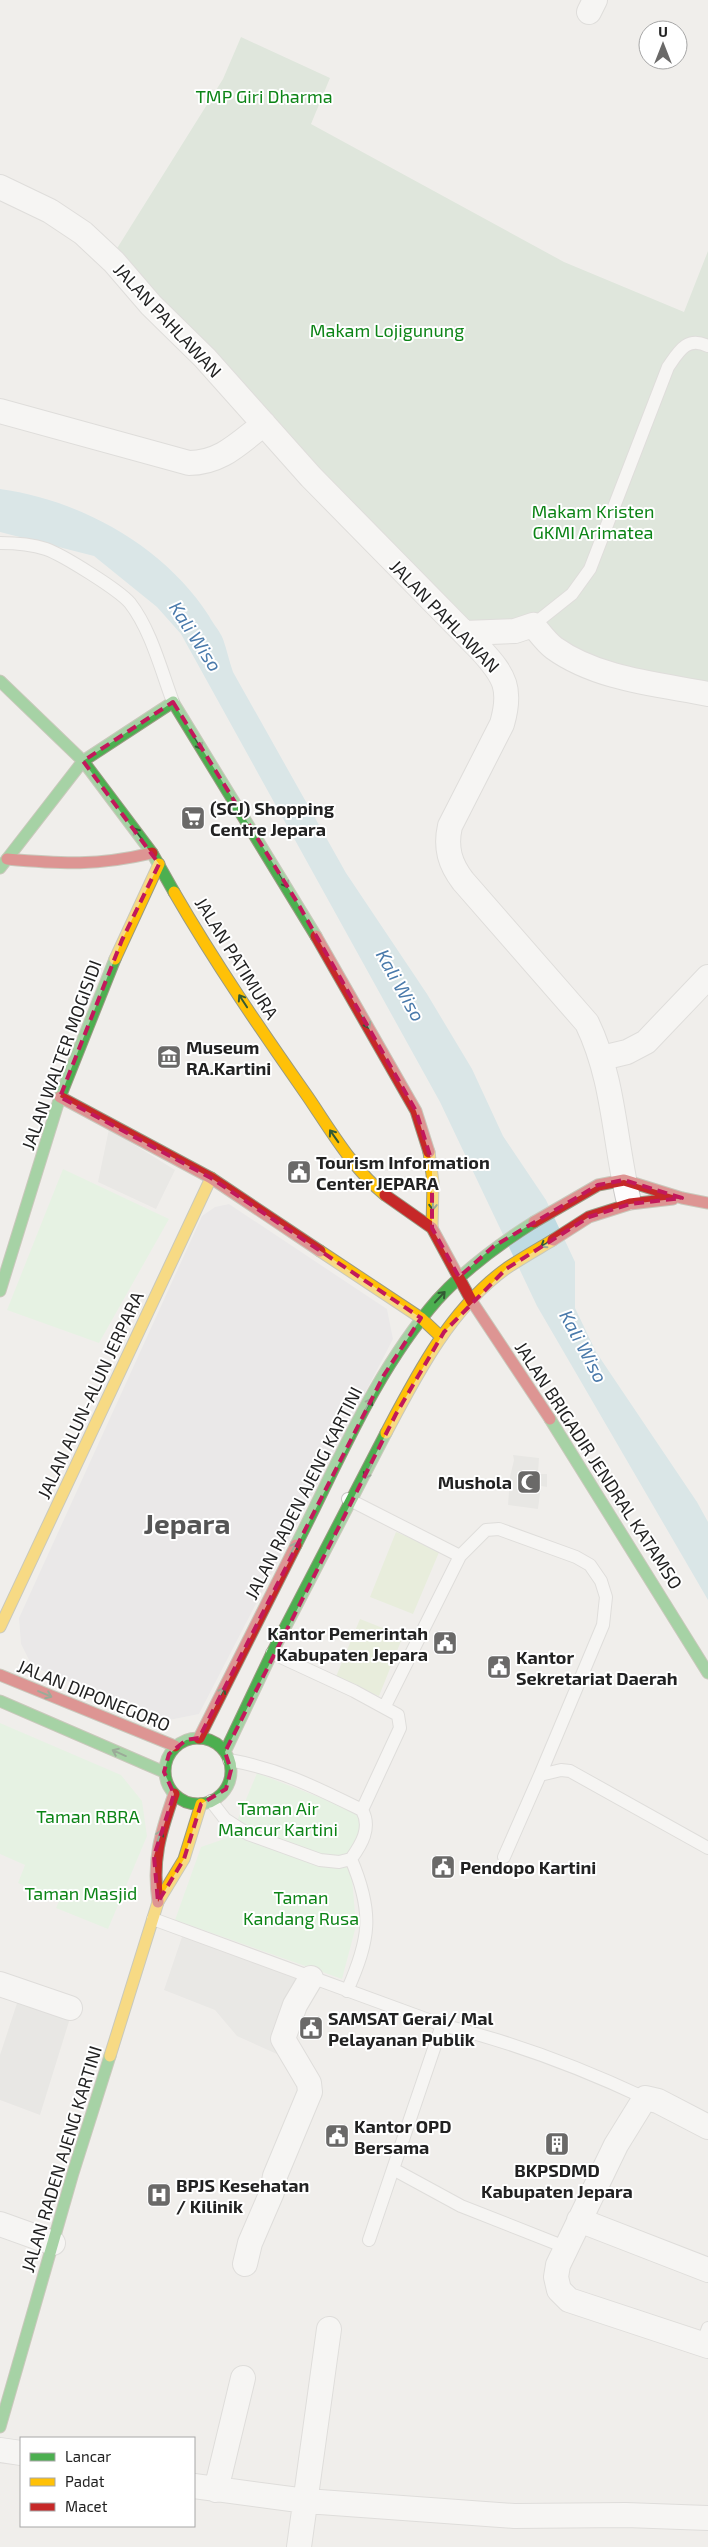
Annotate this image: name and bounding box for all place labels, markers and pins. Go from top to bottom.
place label: (SCJ) Shopping Centre Jepara [210,797,335,840]
supermarket icon: (SCJ) Shopping Centre Jepara [180,805,206,831]
place label: Museum RA.Kartini [186,1036,271,1079]
museum icon: Museum RA.Kartini [156,1044,182,1070]
place label: Tourism Information Center JEPARA [316,1151,490,1194]
public building icon: Tourism Information Center JEPARA [286,1159,312,1185]
mosque icon: Mushola [516,1469,542,1495]
place label: Mushola [438,1471,512,1493]
place label: Kantor Pemerintah Kabupaten Jepara [267,1622,428,1665]
public building icon: Kantor Pemerintah Kabupaten Jepara [432,1630,458,1656]
place label: Kantor Sekretariat Daerah [516,1646,678,1689]
public building icon: Kantor Sekretariat Daerah [486,1654,512,1680]
public building icon: Pendopo Kartini [430,1854,456,1880]
place label: Pendopo Kartini [460,1856,596,1878]
place label: SAMSAT Gerai/ Mal Pelayanan Publik [328,2007,494,2050]
public building icon: SAMSAT Gerai/ Mal Pelayanan Publik [298,2015,324,2041]
place label: Kantor OPD Bersama [354,2115,452,2158]
public building icon: Kantor OPD Bersama [324,2123,350,2149]
building icon: BKPSDMD Kabupaten Jepara [544,2131,570,2157]
place label: BKPSDMD Kabupaten Jepara [481,2159,633,2202]
place label: BPJS Kesehatan / Kilinik [176,2174,309,2217]
hospital icon: BPJS Kesehatan / Kilinik [146,2182,172,2208]

